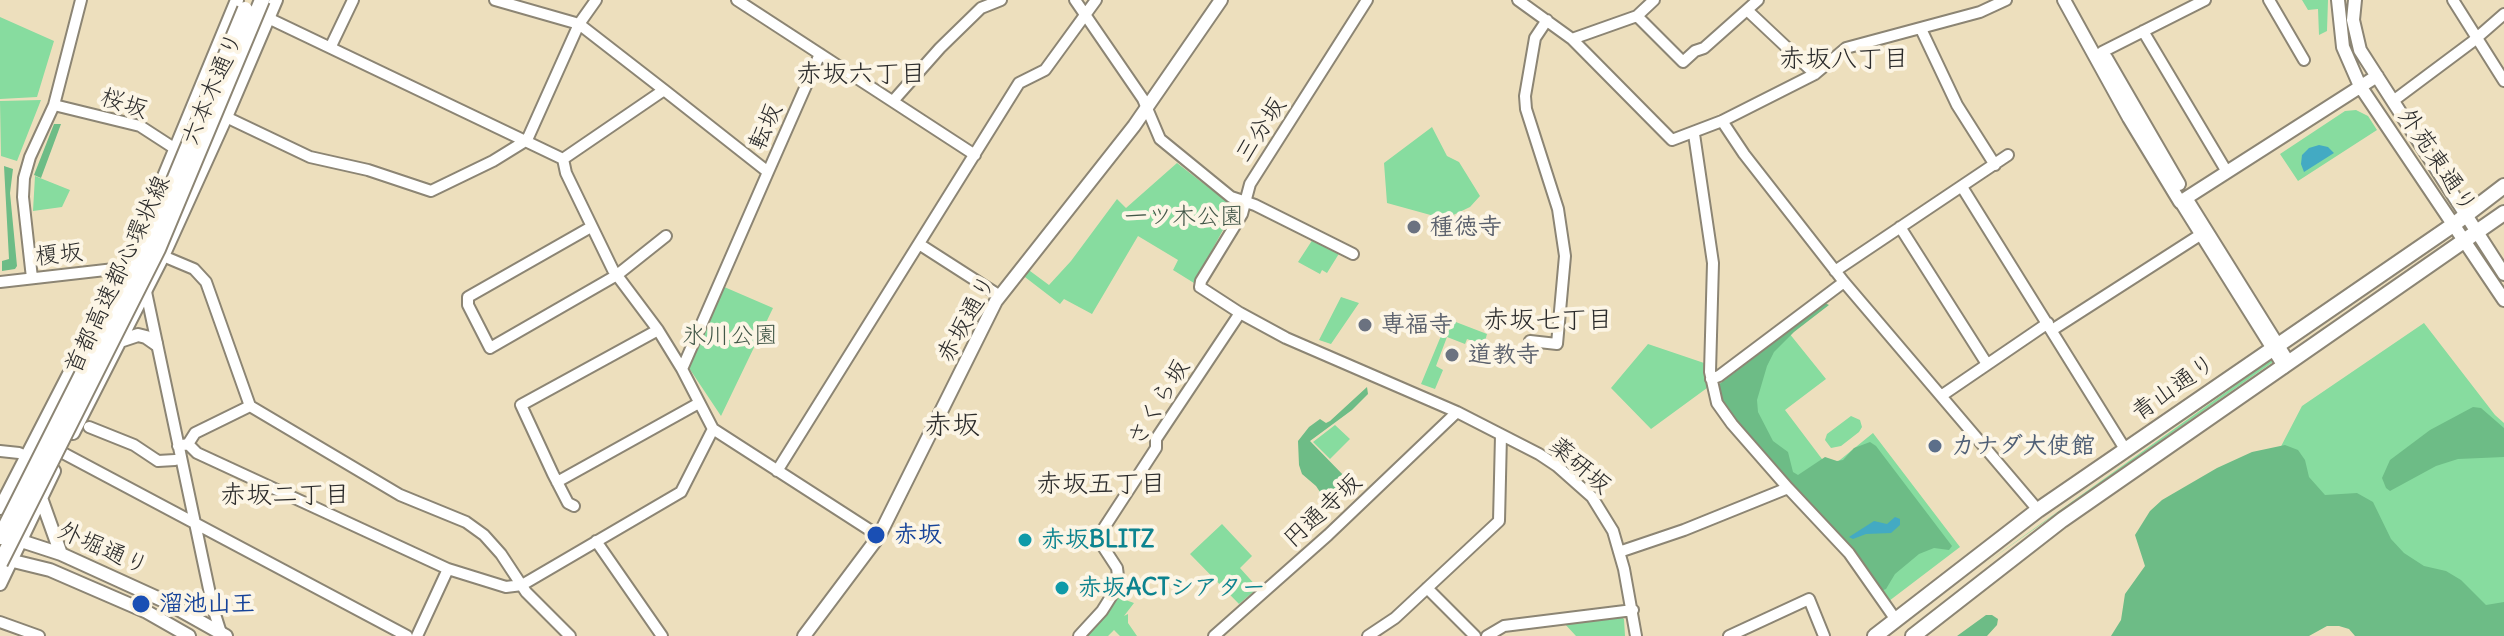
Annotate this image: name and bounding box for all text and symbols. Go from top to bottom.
street label: 六本木通り [176,28,250,150]
district label: 赤坂八丁目 [1779,44,1909,76]
district label: 赤坂六丁目 [796,59,926,91]
street label: 桜坂 [97,83,151,125]
street label: 三分坂 [1229,92,1293,168]
street label: 転坂 [743,99,789,155]
street label: 外苑東通り [2392,103,2482,219]
street label: 首都高速都心環状線 [59,171,177,379]
park label: 一ツ木公園 [1124,203,1244,231]
place label: 種徳寺 [1430,213,1502,241]
marker: 種徳寺 [1405,218,1423,236]
street label: 榎坂 [34,238,84,272]
street label: 赤坂通り [931,270,1003,368]
district label: 赤坂七丁目 [1483,305,1613,337]
place label: 専福寺 [1381,311,1453,339]
marker: 専福寺 [1356,316,1374,334]
park label: 氷川公園 [682,322,778,350]
place label: 道教寺 [1468,341,1540,369]
marker: 道教寺 [1443,346,1461,364]
street label: 青山通り [2126,349,2222,427]
street label: さくら坂 [1122,354,1196,452]
district label: 赤坂 [924,409,980,443]
street label: 薬研坂 [1543,432,1617,500]
place label: カナダ大使館 [1951,432,2095,460]
marker: カナダ大使館 [1926,437,1944,455]
street label: 円通寺坂 [1278,468,1368,554]
district label: 赤坂五丁目 [1036,469,1166,501]
district label: 赤坂二丁目 [220,480,350,512]
street label: 外堀通り [53,516,153,582]
place label: 赤坂 [894,521,942,549]
marker: 赤坂 [865,524,887,546]
place label: 赤坂BLITZ [1041,526,1154,554]
marker: 赤坂BLITZ [1016,531,1034,549]
place label: 赤坂ACTシアター [1078,574,1266,602]
marker: 赤坂ACTシアター [1053,579,1071,597]
place label: 溜池山王 [159,590,255,618]
marker: 溜池山王 [130,593,152,615]

